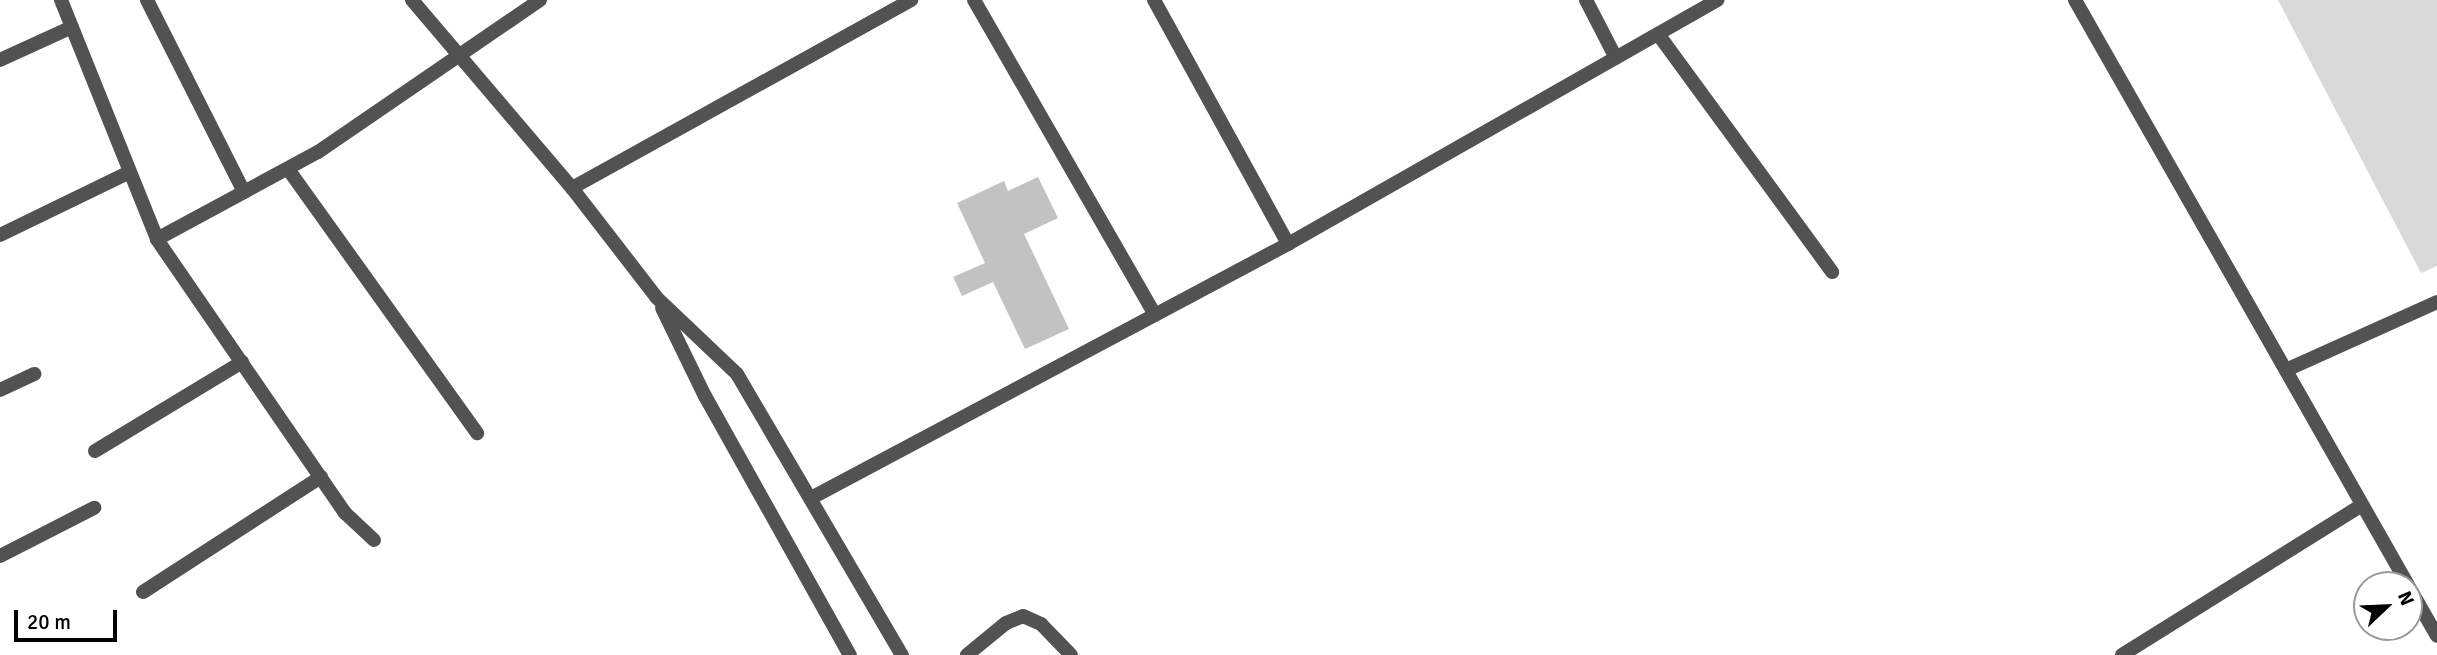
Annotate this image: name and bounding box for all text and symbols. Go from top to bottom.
north arrow [2353,571,2423,641]
text: N [2392,588,2419,609]
scale bar [18,596,121,640]
text: 20 m [27,609,71,635]

